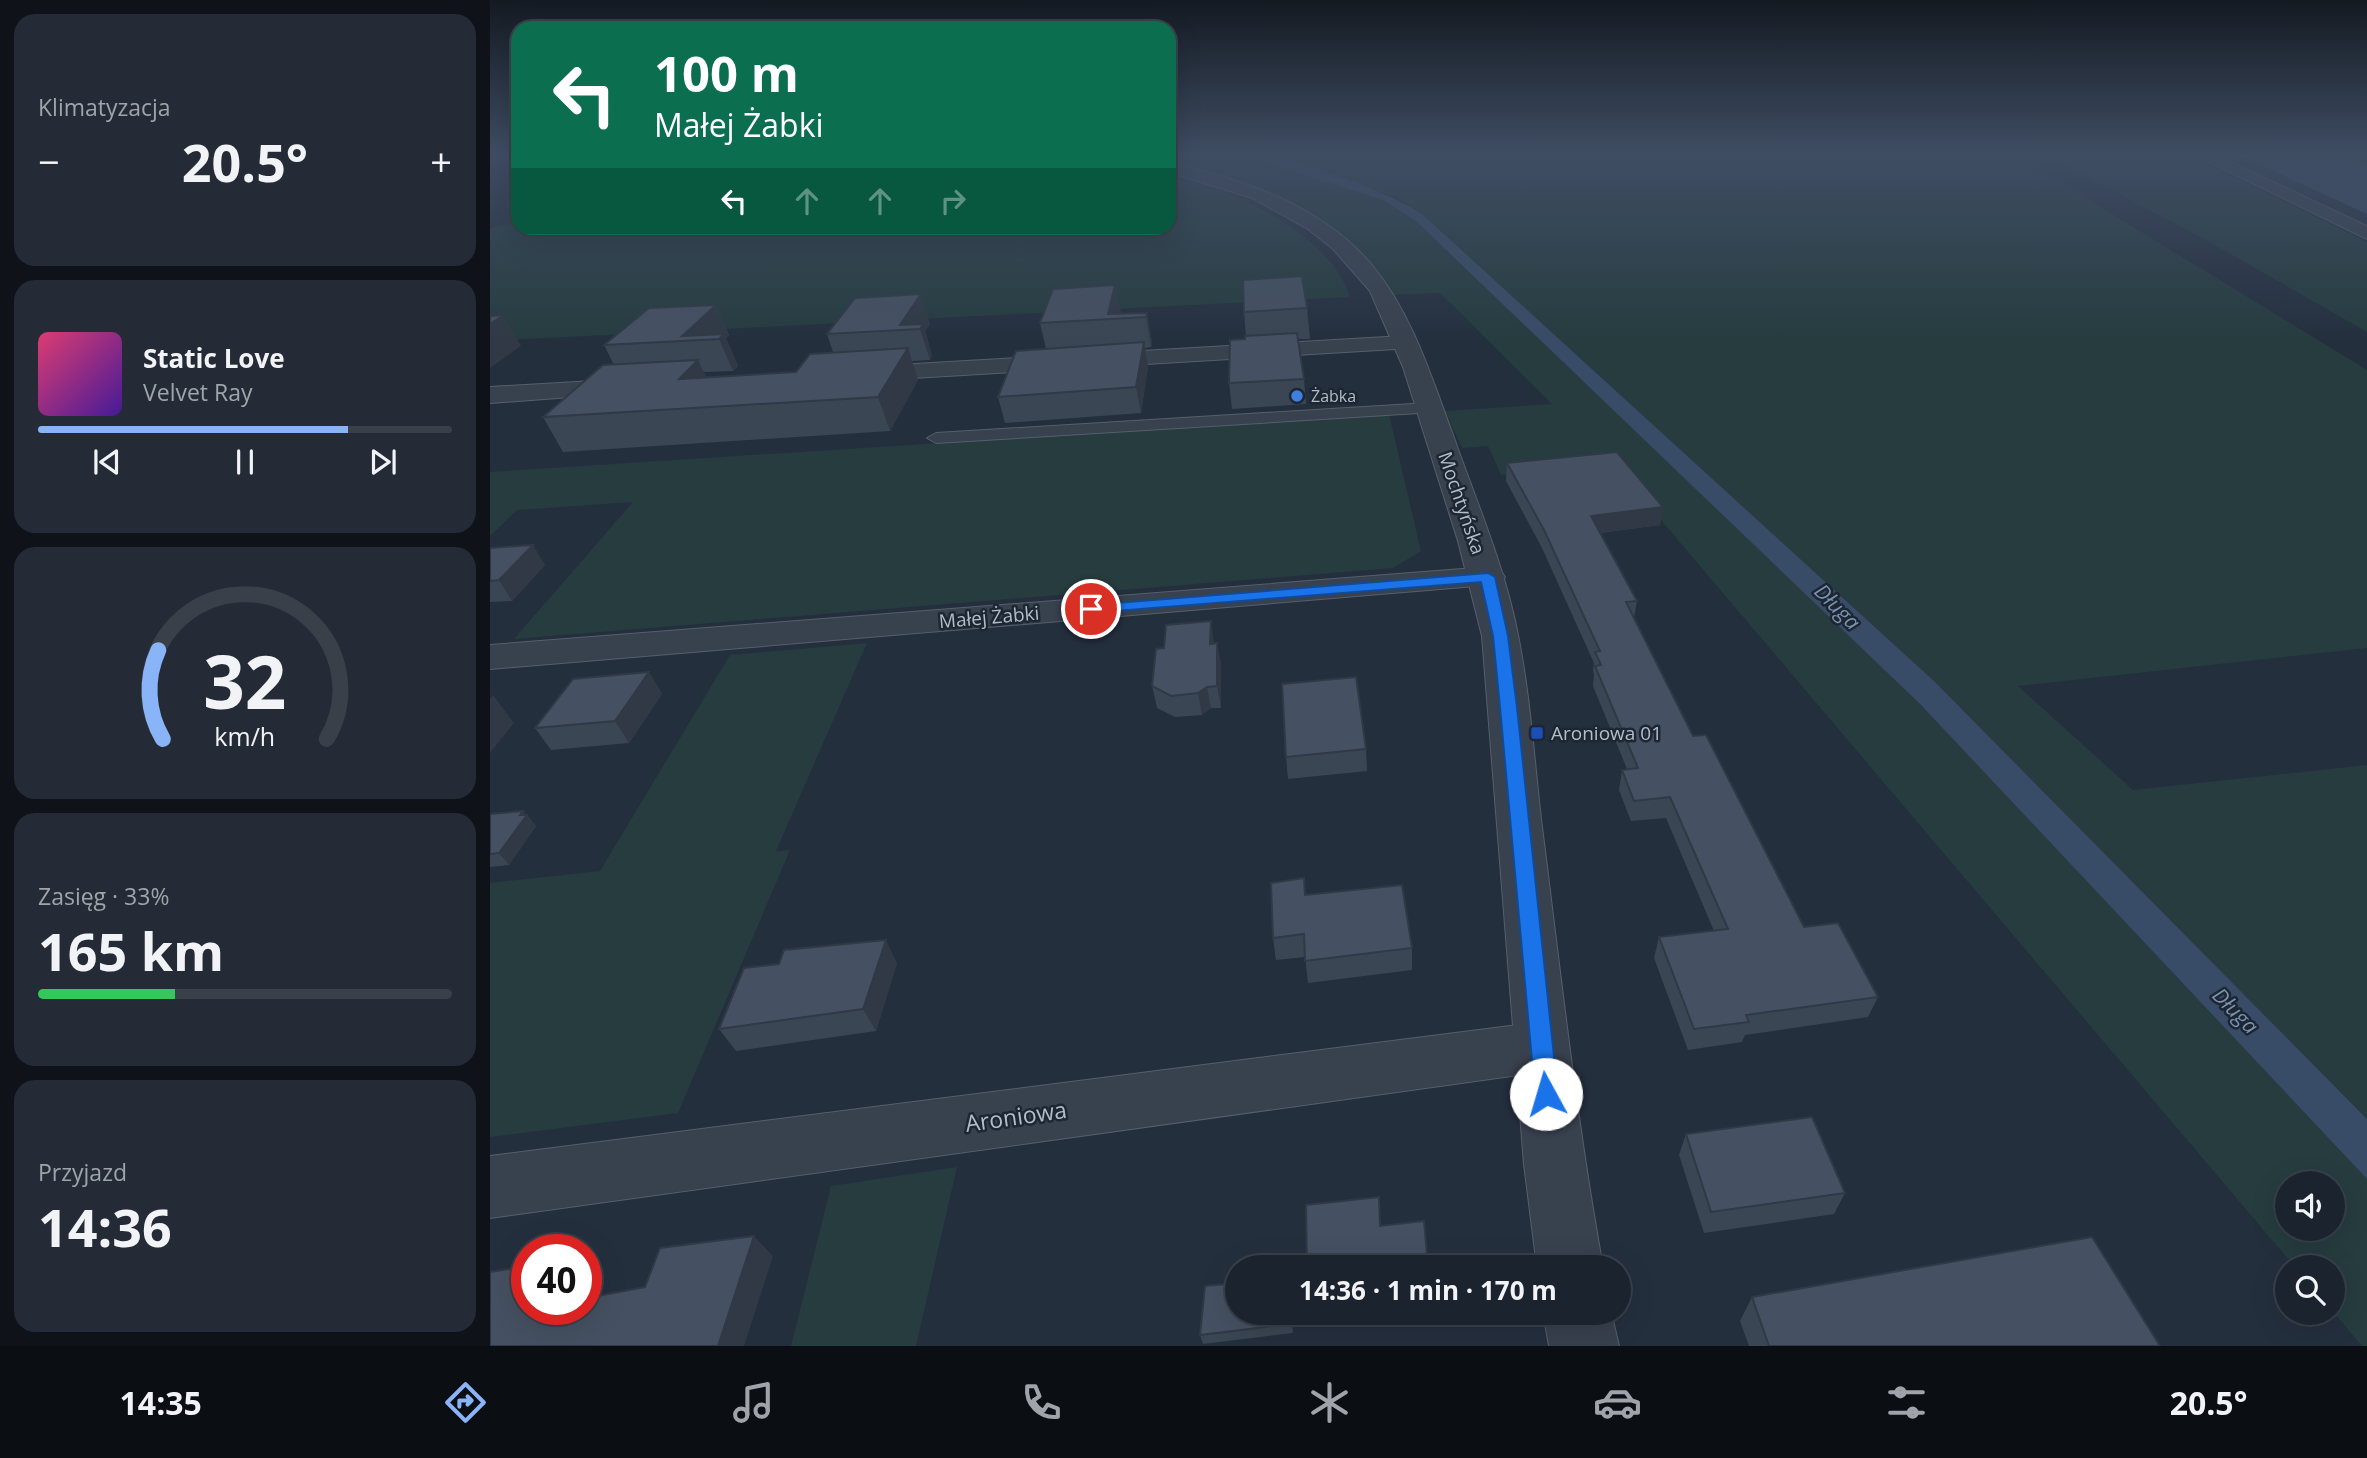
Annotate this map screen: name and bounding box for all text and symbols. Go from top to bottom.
text: 100 m [654,40,799,106]
icon: left [539,49,630,140]
text: Klimatyzacja [38,91,171,123]
text: Małej Żabki [654,103,824,146]
text: 20.5° [182,126,308,197]
text: − [38,135,60,187]
text: + [430,135,452,187]
icon: left [715,182,753,220]
icon: ahead [788,182,826,220]
icon: ahead [861,182,899,220]
icon: right [934,182,972,220]
text: Static Love [143,340,285,376]
text: Velvet Ray [143,376,253,408]
place label: Żabka [1311,385,1356,407]
marker: Żabka [1289,388,1305,404]
icon: previous [88,443,126,481]
icon: pause [226,443,264,481]
icon: next [364,443,402,481]
street label: Mochtyńska [1432,448,1492,558]
water label: Długa [1809,577,1867,635]
pin [1061,579,1121,639]
icon: arrive [1072,590,1110,628]
street label: Małej Żabki [938,600,1040,634]
text: 32 [203,631,287,730]
text: km/h [215,719,275,753]
place label: Aroniowa 01 [1551,720,1662,746]
marker: Aroniowa 01 [1529,725,1545,741]
text: Zasięg · 33% [38,880,169,912]
text: 165 km [38,915,224,986]
water label: Długa [2207,981,2265,1039]
position arrow [1509,1057,1583,1131]
street label: Aroniowa [963,1093,1069,1139]
text: Przyjazd [38,1156,127,1188]
map controls [2275,1171,2345,1325]
button: sound [2275,1171,2345,1241]
text: 14:36 [38,1191,172,1262]
speed limit sign: 40 [511,1234,602,1325]
button: search [2275,1255,2345,1325]
text: 14:36 · 1 min · 170 m [1299,1272,1557,1308]
icon: directions [441,1378,490,1427]
icon: music [729,1378,778,1427]
icon: phone [1017,1378,1066,1427]
icon: climate [1305,1378,1354,1427]
icon: car [1593,1378,1642,1427]
icon: filters [1882,1378,1931,1427]
text: 14:35 [120,1381,202,1424]
text: 20.5° [2170,1381,2247,1424]

